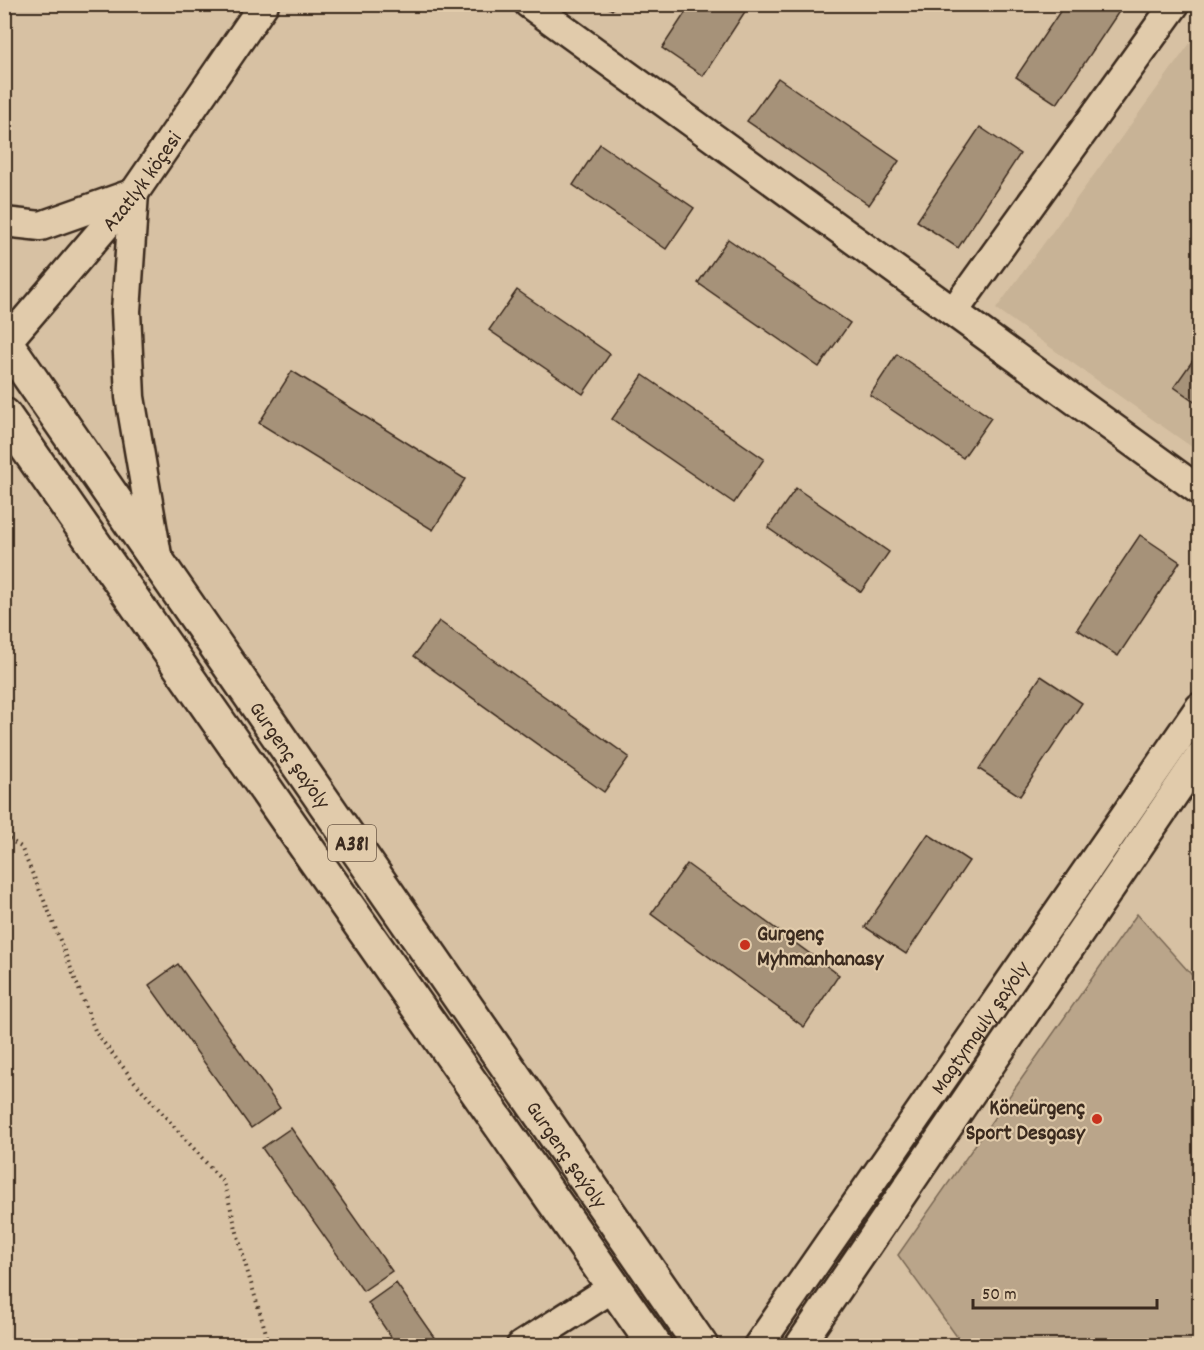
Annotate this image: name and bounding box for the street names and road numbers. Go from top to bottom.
street label: Azatlyk köçesi [96,126,191,239]
street label: Gurgenç şaýoly [240,696,337,817]
road number: A381 [328,825,376,861]
street label: Magtymguly şaýoly [924,955,1039,1102]
street label: Gurgenç şaýoly [517,1096,614,1217]

